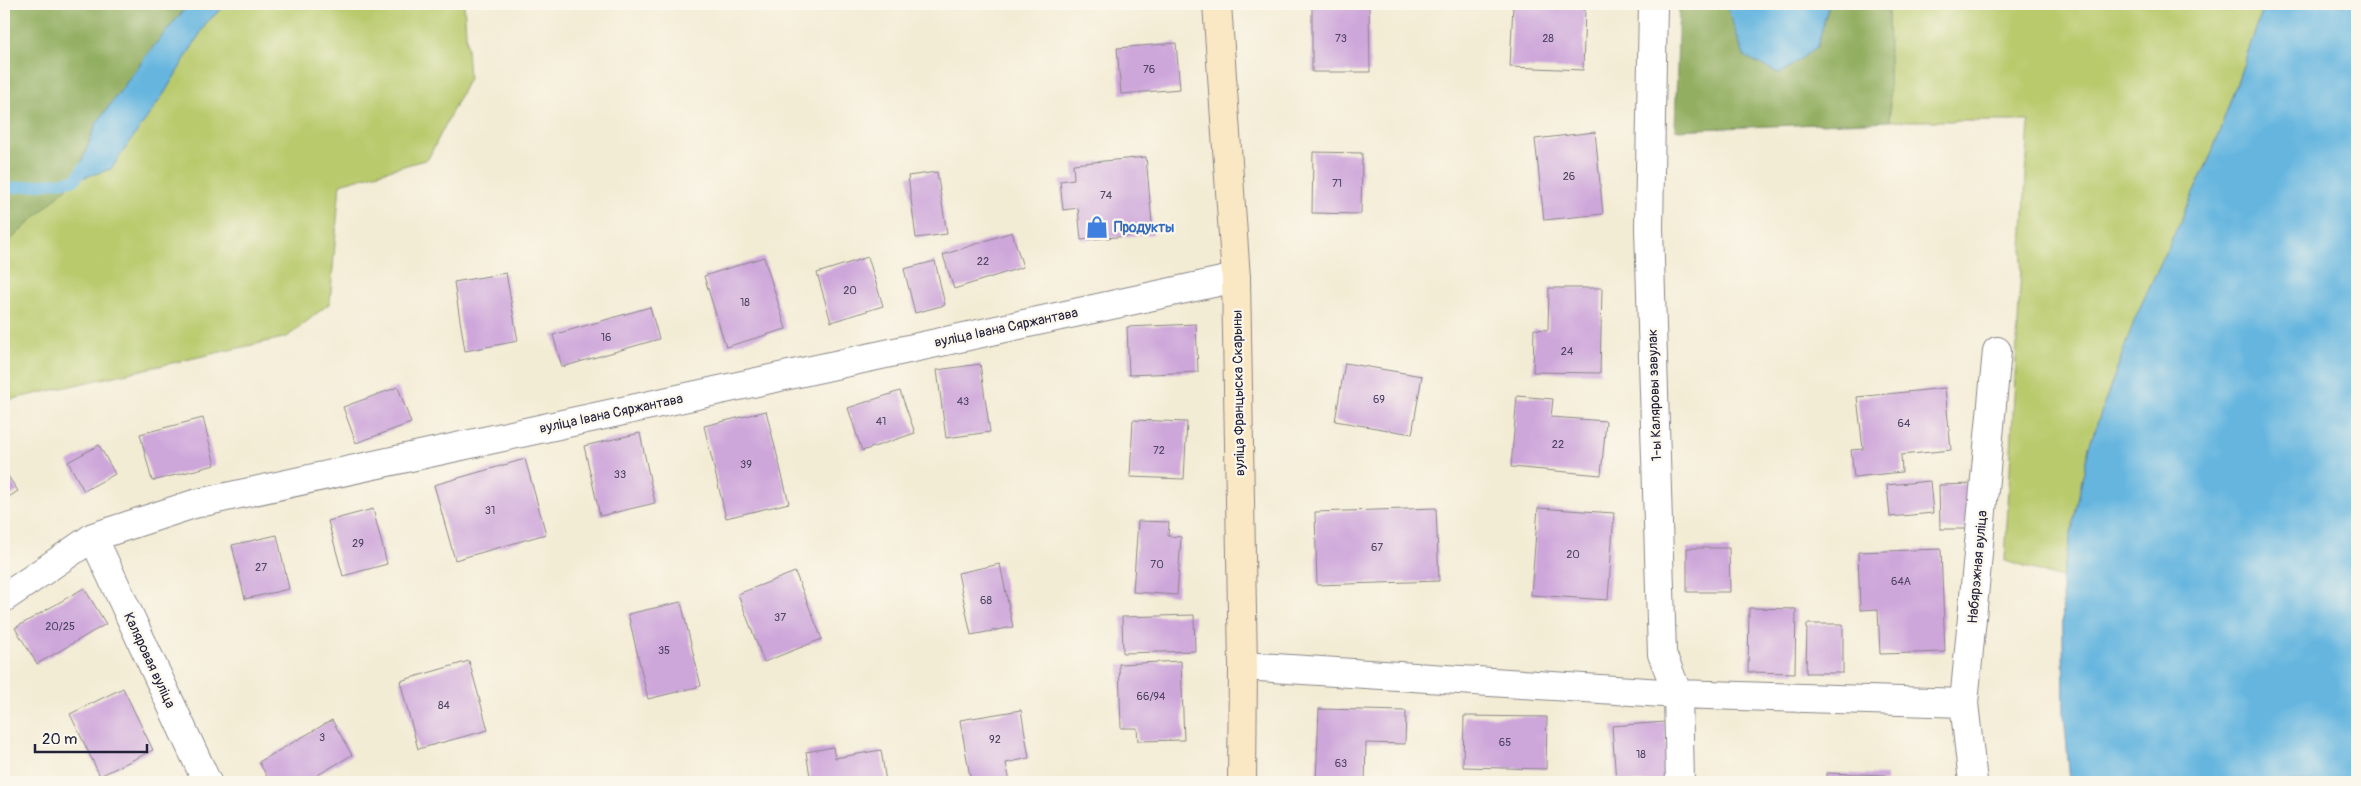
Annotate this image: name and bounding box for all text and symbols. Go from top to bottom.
house number: 73 [1335,32,1347,45]
house number: 28 [1542,32,1554,45]
house number: 76 [1143,63,1155,76]
house number: 26 [1563,170,1575,183]
house number: 71 [1332,177,1342,190]
house number: 74 [1100,189,1113,202]
shop icon: Продукты [1084,214,1110,240]
place label: Продукты [1114,219,1174,236]
house number: 22 [977,255,989,268]
house number: 20 [843,284,857,297]
house number: 18 [740,296,750,309]
street label: вуліца Івана Сяржантава [933,304,1079,351]
street label: вуліца Францыска Скарыны [1229,310,1248,476]
street label: 1-ы Каляровы завулак [1644,329,1665,461]
house number: 16 [601,331,611,344]
house number: 24 [1561,345,1574,358]
street label: вуліца Івана Сяржантава [538,390,684,437]
house number: 69 [1373,393,1385,406]
house number: 43 [957,395,969,408]
house number: 41 [876,415,886,428]
house number: 64 [1898,417,1911,430]
house number: 22 [1552,438,1564,451]
house number: 72 [1153,444,1165,457]
house number: 39 [740,458,752,471]
house number: 33 [614,468,626,481]
house number: 31 [485,504,495,517]
street label: Набярэжная вуліца [1964,510,1991,624]
house number: 29 [352,537,364,550]
house number: 67 [1371,541,1383,554]
house number: 20 [1566,548,1580,561]
house number: 70 [1150,558,1164,571]
house number: 27 [255,561,267,574]
house number: 64А [1891,575,1911,588]
house number: 68 [980,594,992,607]
street label: Каляровая вуліца [120,610,179,711]
house number: 37 [774,611,786,624]
house number: 20/25 [45,620,75,633]
house number: 35 [658,644,670,657]
house number: 66/94 [1137,690,1166,703]
house number: 84 [438,699,451,712]
scale bar [35,721,148,753]
text: 20 m [42,730,77,749]
house number: 3 [319,731,325,744]
house number: 92 [989,733,1001,746]
house number: 65 [1499,736,1511,749]
house number: 18 [1636,748,1646,761]
house number: 63 [1335,757,1347,770]

